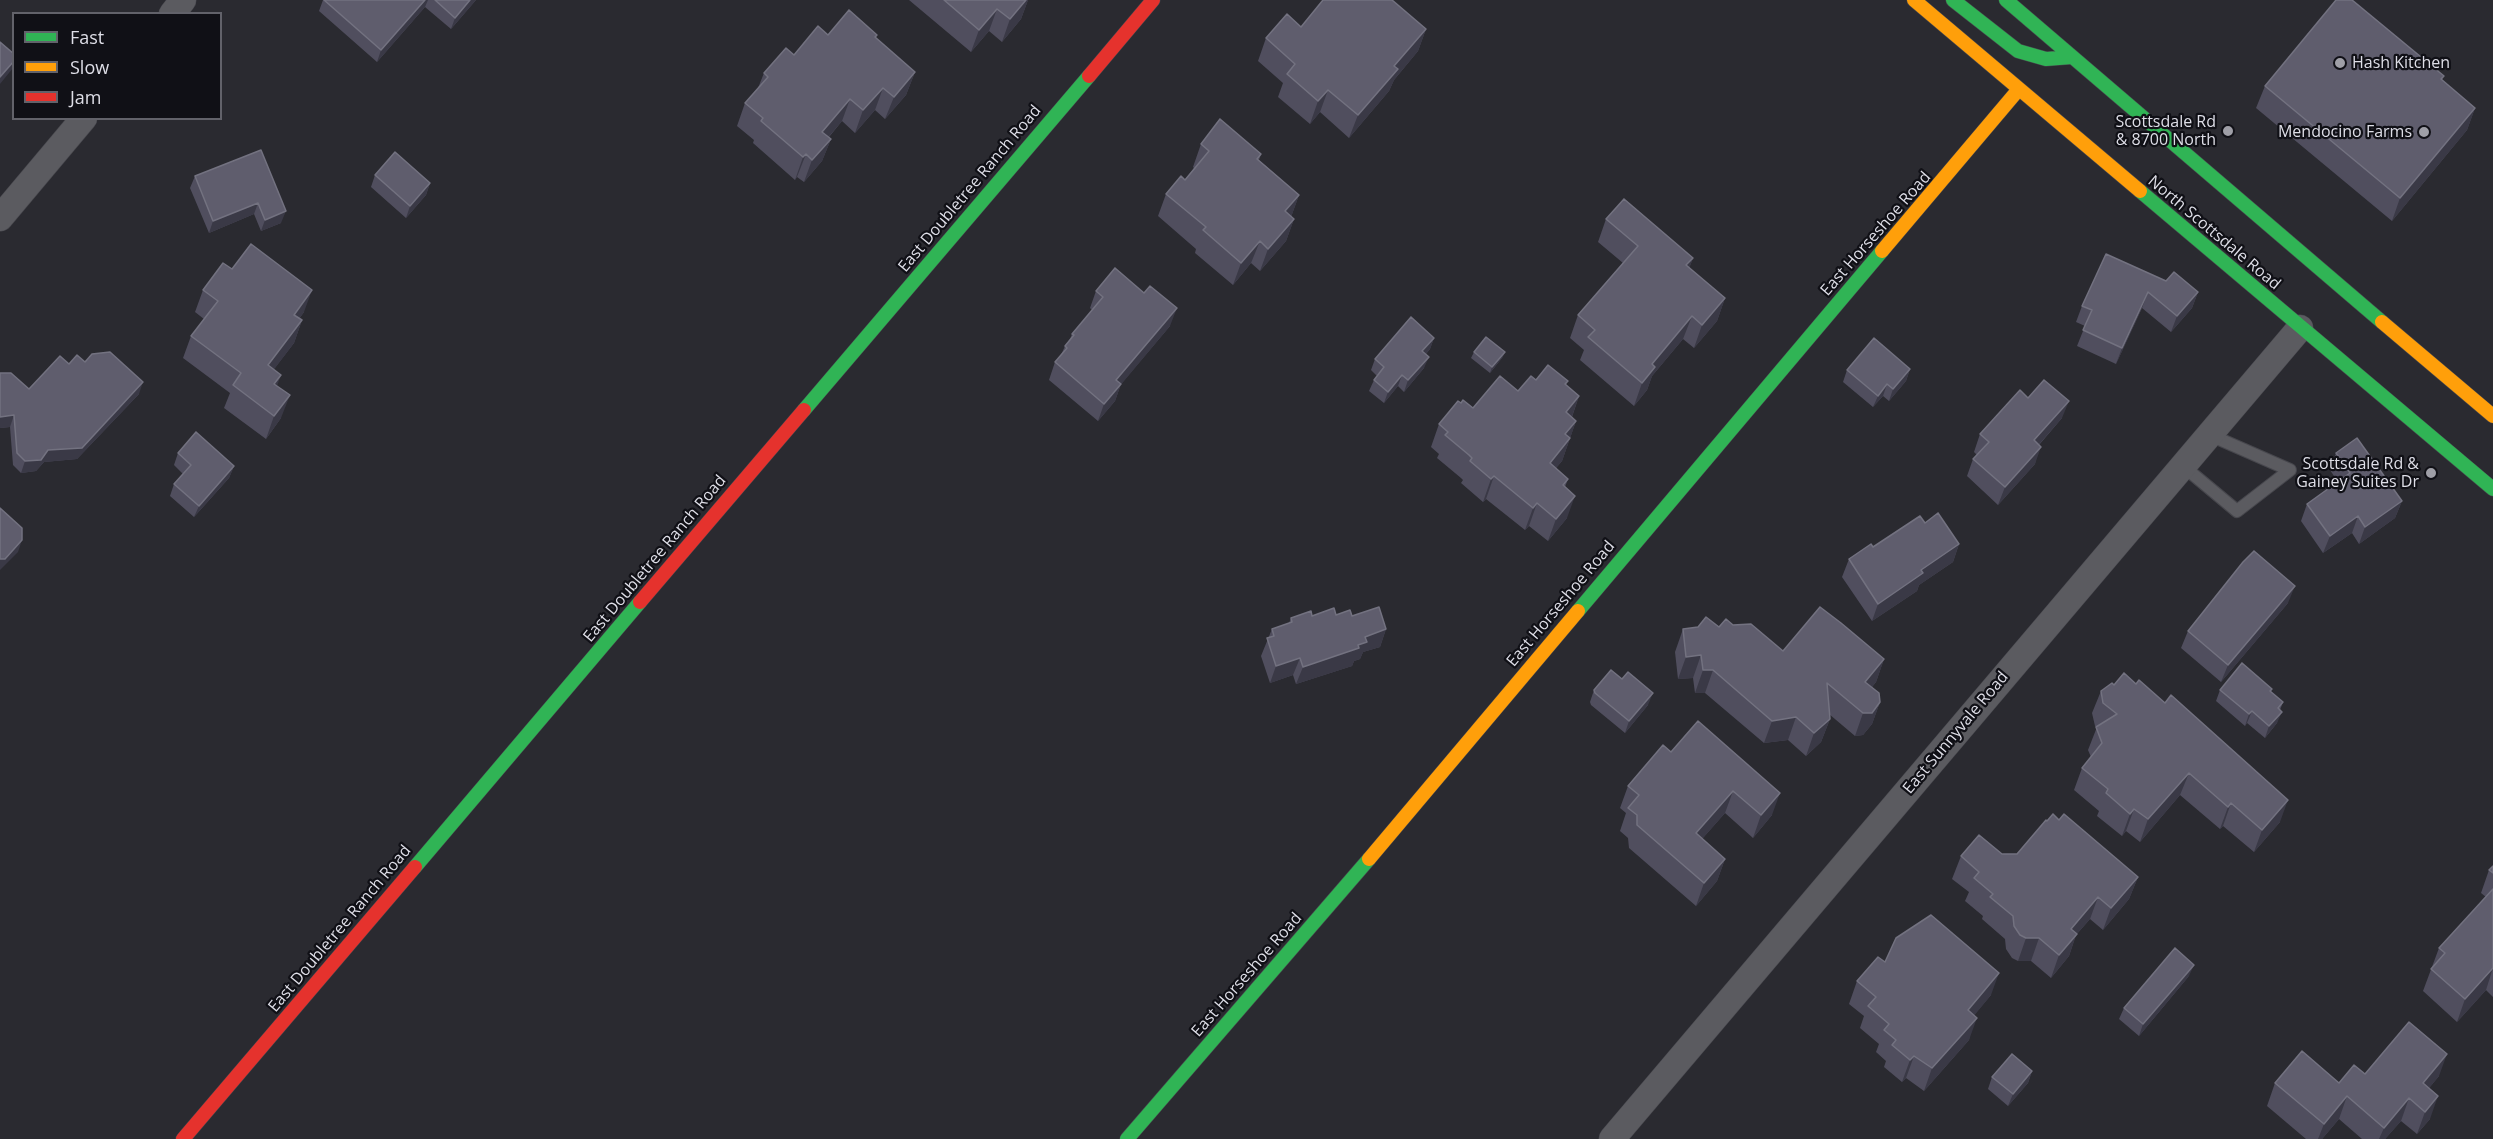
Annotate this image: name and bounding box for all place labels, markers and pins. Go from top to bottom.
place label: Hash Kitchen [2352,53,2450,73]
marker: Hash Kitchen [2333,56,2347,70]
place label: Scottsdale Rd & 8700 North [2115,112,2216,150]
place label: Mendocino Farms [2278,122,2412,142]
marker: Scottsdale Rd & 8700 North [2221,124,2235,138]
marker: Mendocino Farms [2417,125,2431,139]
place label: Scottsdale Rd & Gainey Suites Dr [2296,454,2419,492]
marker: Scottsdale Rd & Gainey Suites Dr [2424,466,2438,480]

